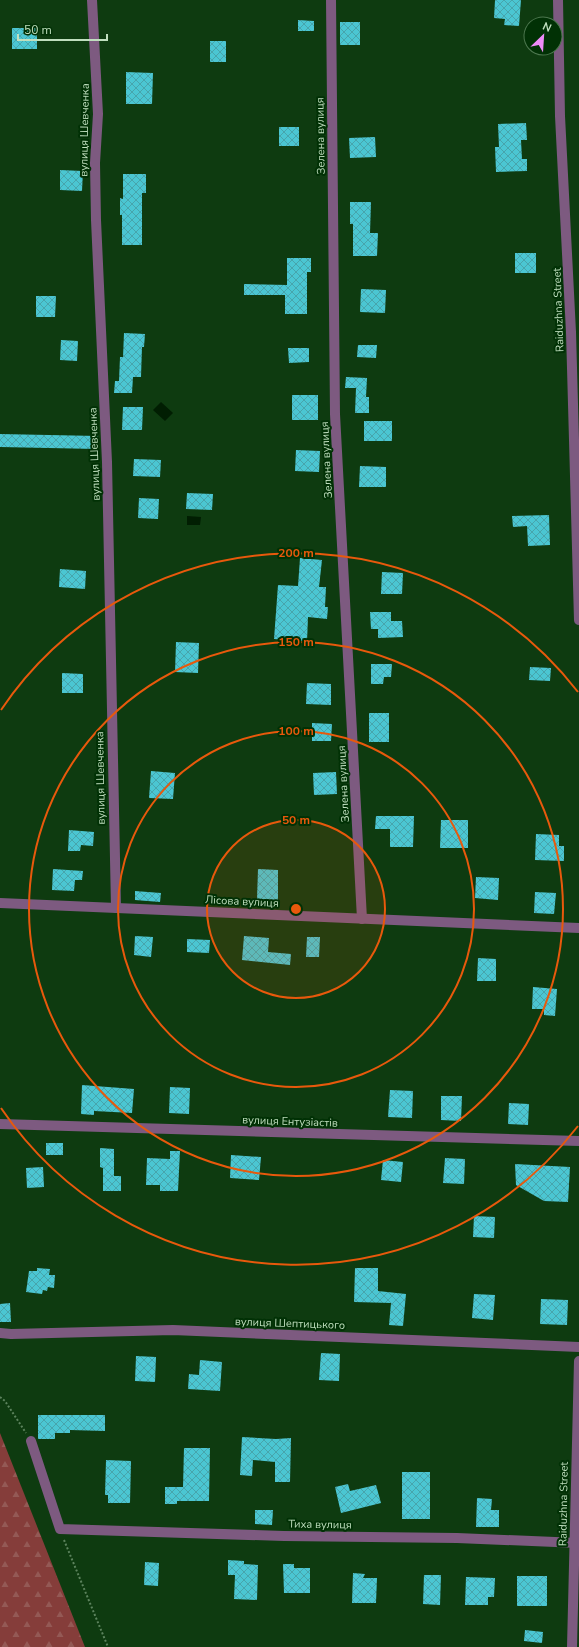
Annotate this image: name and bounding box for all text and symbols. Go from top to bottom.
scale bar [18,16,107,42]
north arrow [523,16,563,56]
text: N [540,19,554,36]
text: 50 m [24,22,52,38]
street label: вулиця Шевченка [76,83,93,177]
street label: Зелена вулиця [312,97,329,175]
street label: Raiduzhna Street [550,267,567,352]
street label: вулиця Шевченка [85,407,104,501]
street label: Зелена вулиця [317,421,336,499]
text: 200 m [278,545,314,561]
text: 150 m [278,634,314,650]
text: 100 m [278,723,314,739]
street label: вулиця Шевченка [92,731,109,825]
street label: Зелена вулиця [334,745,353,823]
text: 50 m [282,812,310,828]
street label: Лісова вулиця [205,892,279,911]
centre of rings [289,902,303,916]
street label: вулиця Ентузіастів [242,1112,338,1131]
street label: вулиця Шептицького [235,1314,345,1333]
street label: Raiduzhna Street [555,1461,572,1546]
street label: Тиха вулиця [288,1516,352,1533]

